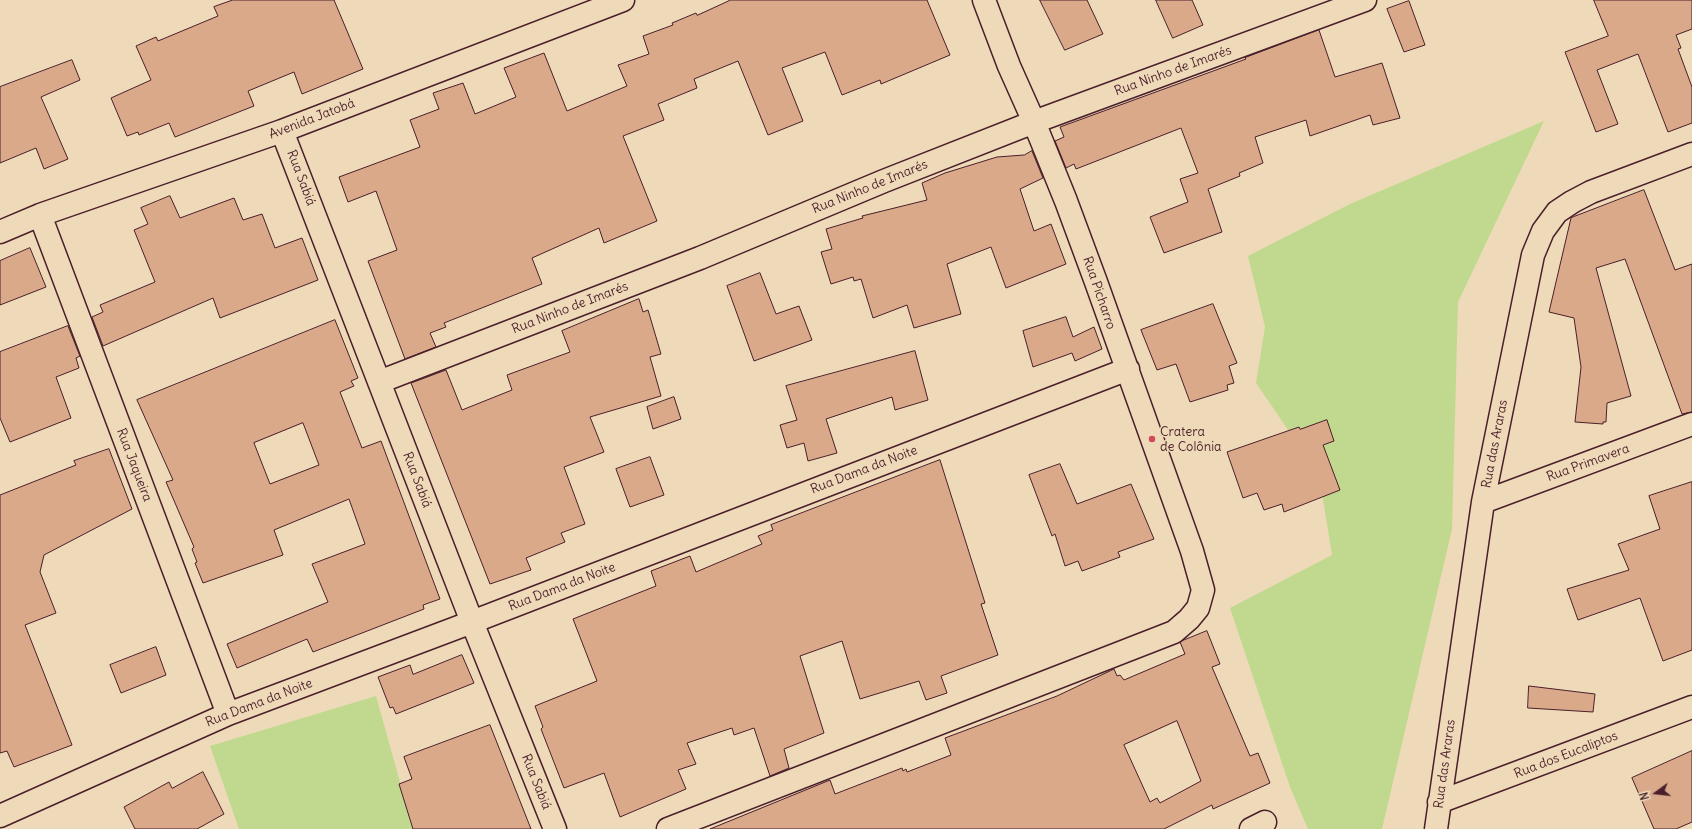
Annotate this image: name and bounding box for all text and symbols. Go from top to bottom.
street label: Rua Ninho de Imarés [1112,43,1234,99]
street label: Avenida Jatobá [267,96,357,142]
street label: Rua Sabiá [283,148,319,208]
street label: Rua Ninho de Imarés [810,157,930,217]
street label: Rua Picharro [1079,254,1119,332]
street label: Rua Ninho de Imarés [510,279,630,337]
street label: Rua das Araras [1479,398,1511,490]
place label: Cratera de Colônia [1160,424,1221,455]
street label: Rua Jaqueira [113,426,155,504]
marker: Cratera de Colônia [1147,434,1157,444]
street label: Rua Primavera [1544,441,1632,485]
street label: Rua Dama da Noite [808,442,920,498]
street label: Rua Sabiá [399,450,435,510]
street label: Rua Dama da Noite [506,559,618,615]
street label: Rua Dama da Noite [203,675,315,731]
street label: Rua das Araras [1431,718,1459,810]
street label: Rua dos Eucaliptos [1512,728,1620,782]
street label: Rua Sabiá [518,752,554,812]
north arrow [1636,773,1676,813]
text: N [1637,791,1652,802]

